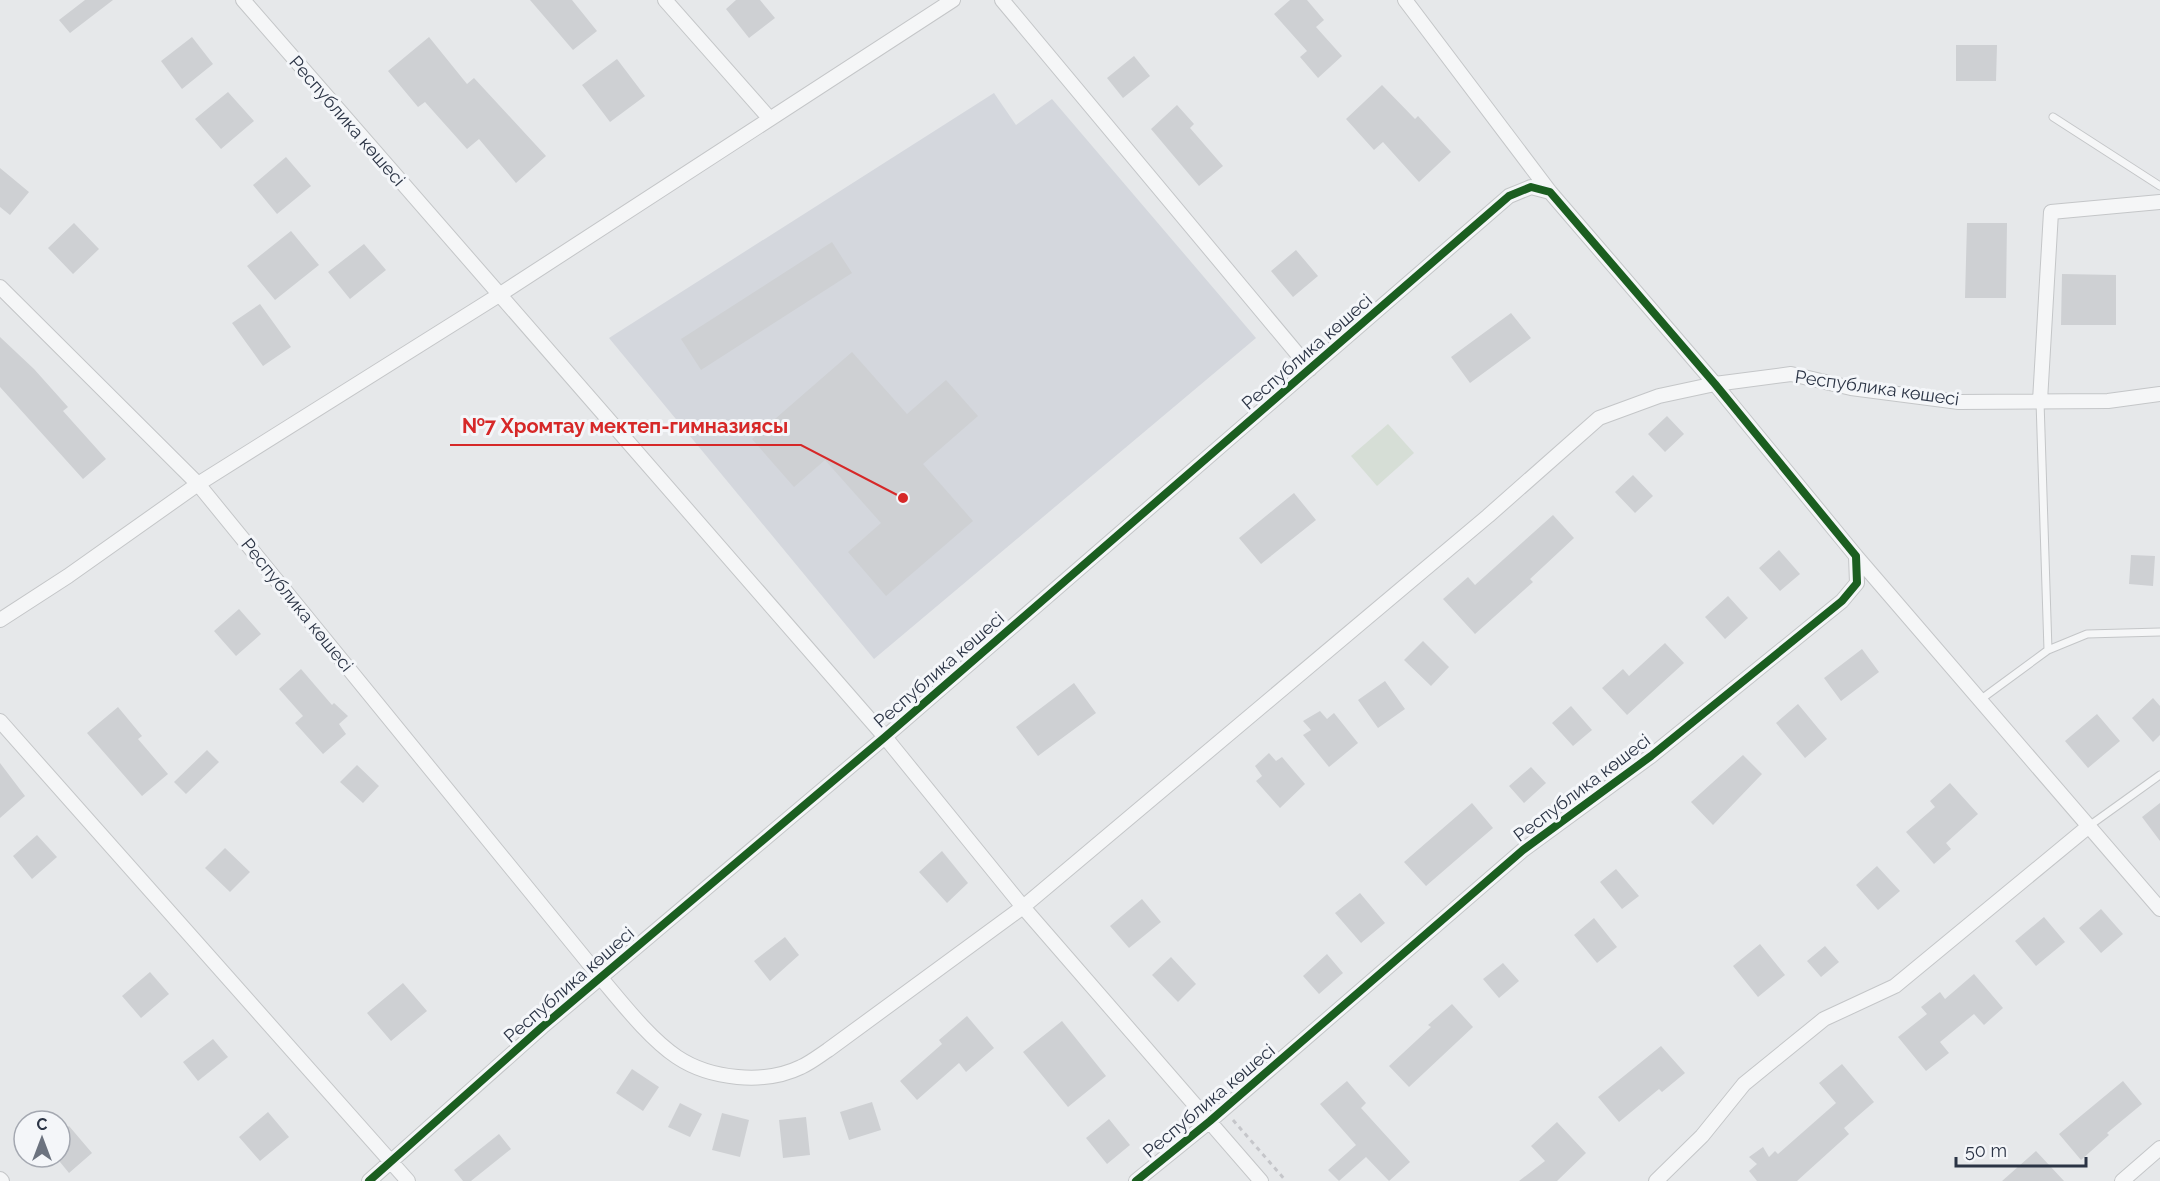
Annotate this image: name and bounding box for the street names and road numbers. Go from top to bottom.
street label: Республика көшесі [285,51,410,190]
street label: Республика көшесі [1237,289,1376,414]
street label: Республика көшесі [1794,366,1960,409]
street label: Республика көшесі [237,534,358,676]
street label: Республика көшесі [869,607,1008,732]
street label: Республика көшесі [1509,729,1654,846]
street label: Республика көшесі [499,922,638,1047]
street label: Республика көшесі [1139,1039,1279,1162]

